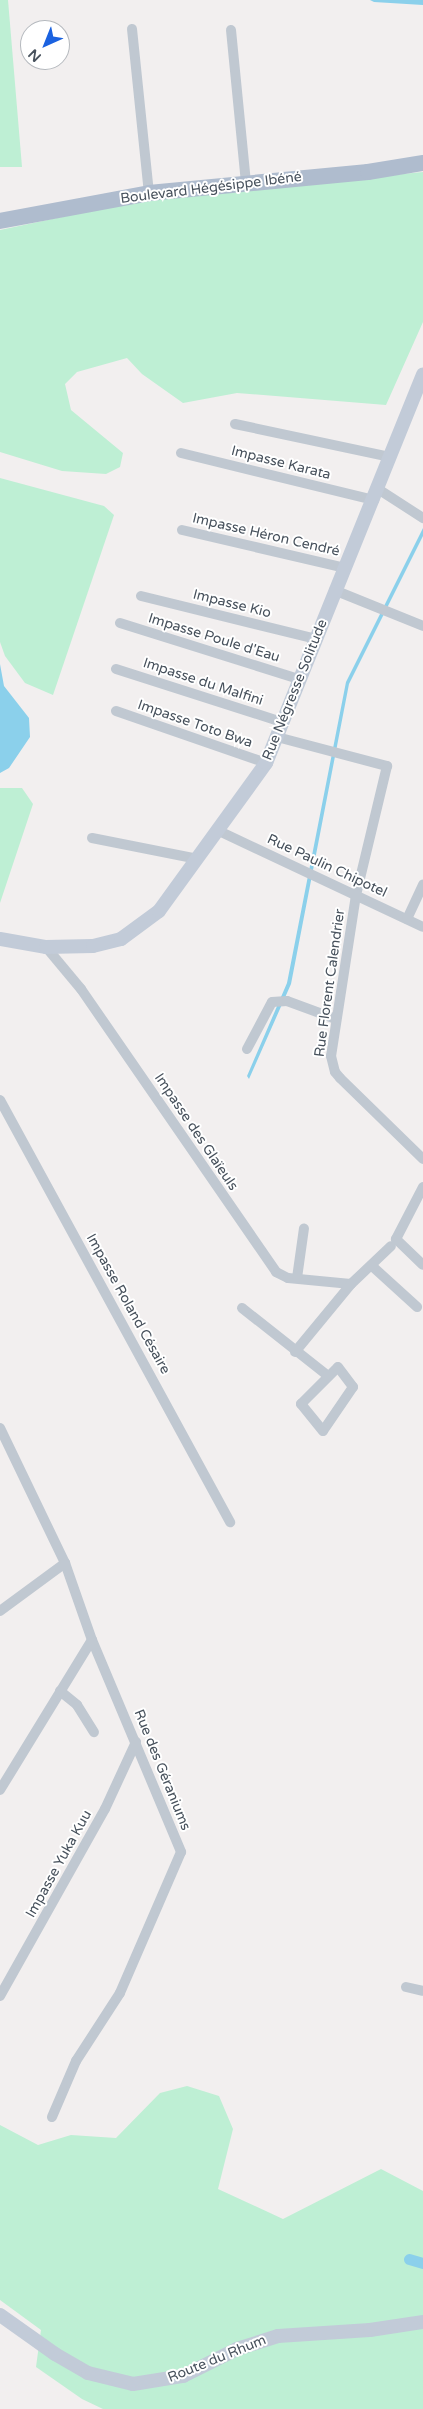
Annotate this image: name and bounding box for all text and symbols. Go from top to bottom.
north arrow [20,20,70,70]
text: N [25,45,45,65]
street label: Boulevard Hégésippe Ibéné [119,169,303,207]
street label: Impasse Karata [230,443,332,483]
street label: Impasse Héron Cendré [191,510,341,560]
street label: Impasse Kio [191,586,273,622]
street label: Impasse Poule d'Eau [146,610,282,666]
street label: Rue Négresse Solitude [259,617,331,763]
street label: Impasse du Malfini [141,655,265,709]
street label: Impasse Toto Bwa [135,696,255,752]
street label: Rue Paulin Chipotel [264,831,390,901]
street label: Rue Florent Calendrier [311,908,349,1058]
street label: Impasse des Glaïeuls [151,1070,241,1194]
street label: Impasse Roland Césaire [82,1231,174,1377]
street label: Rue des Géraniums [130,1707,194,1833]
street label: Impasse Yuka Kuu [22,1807,96,1921]
street label: Route du Rhum [165,2332,269,2386]

